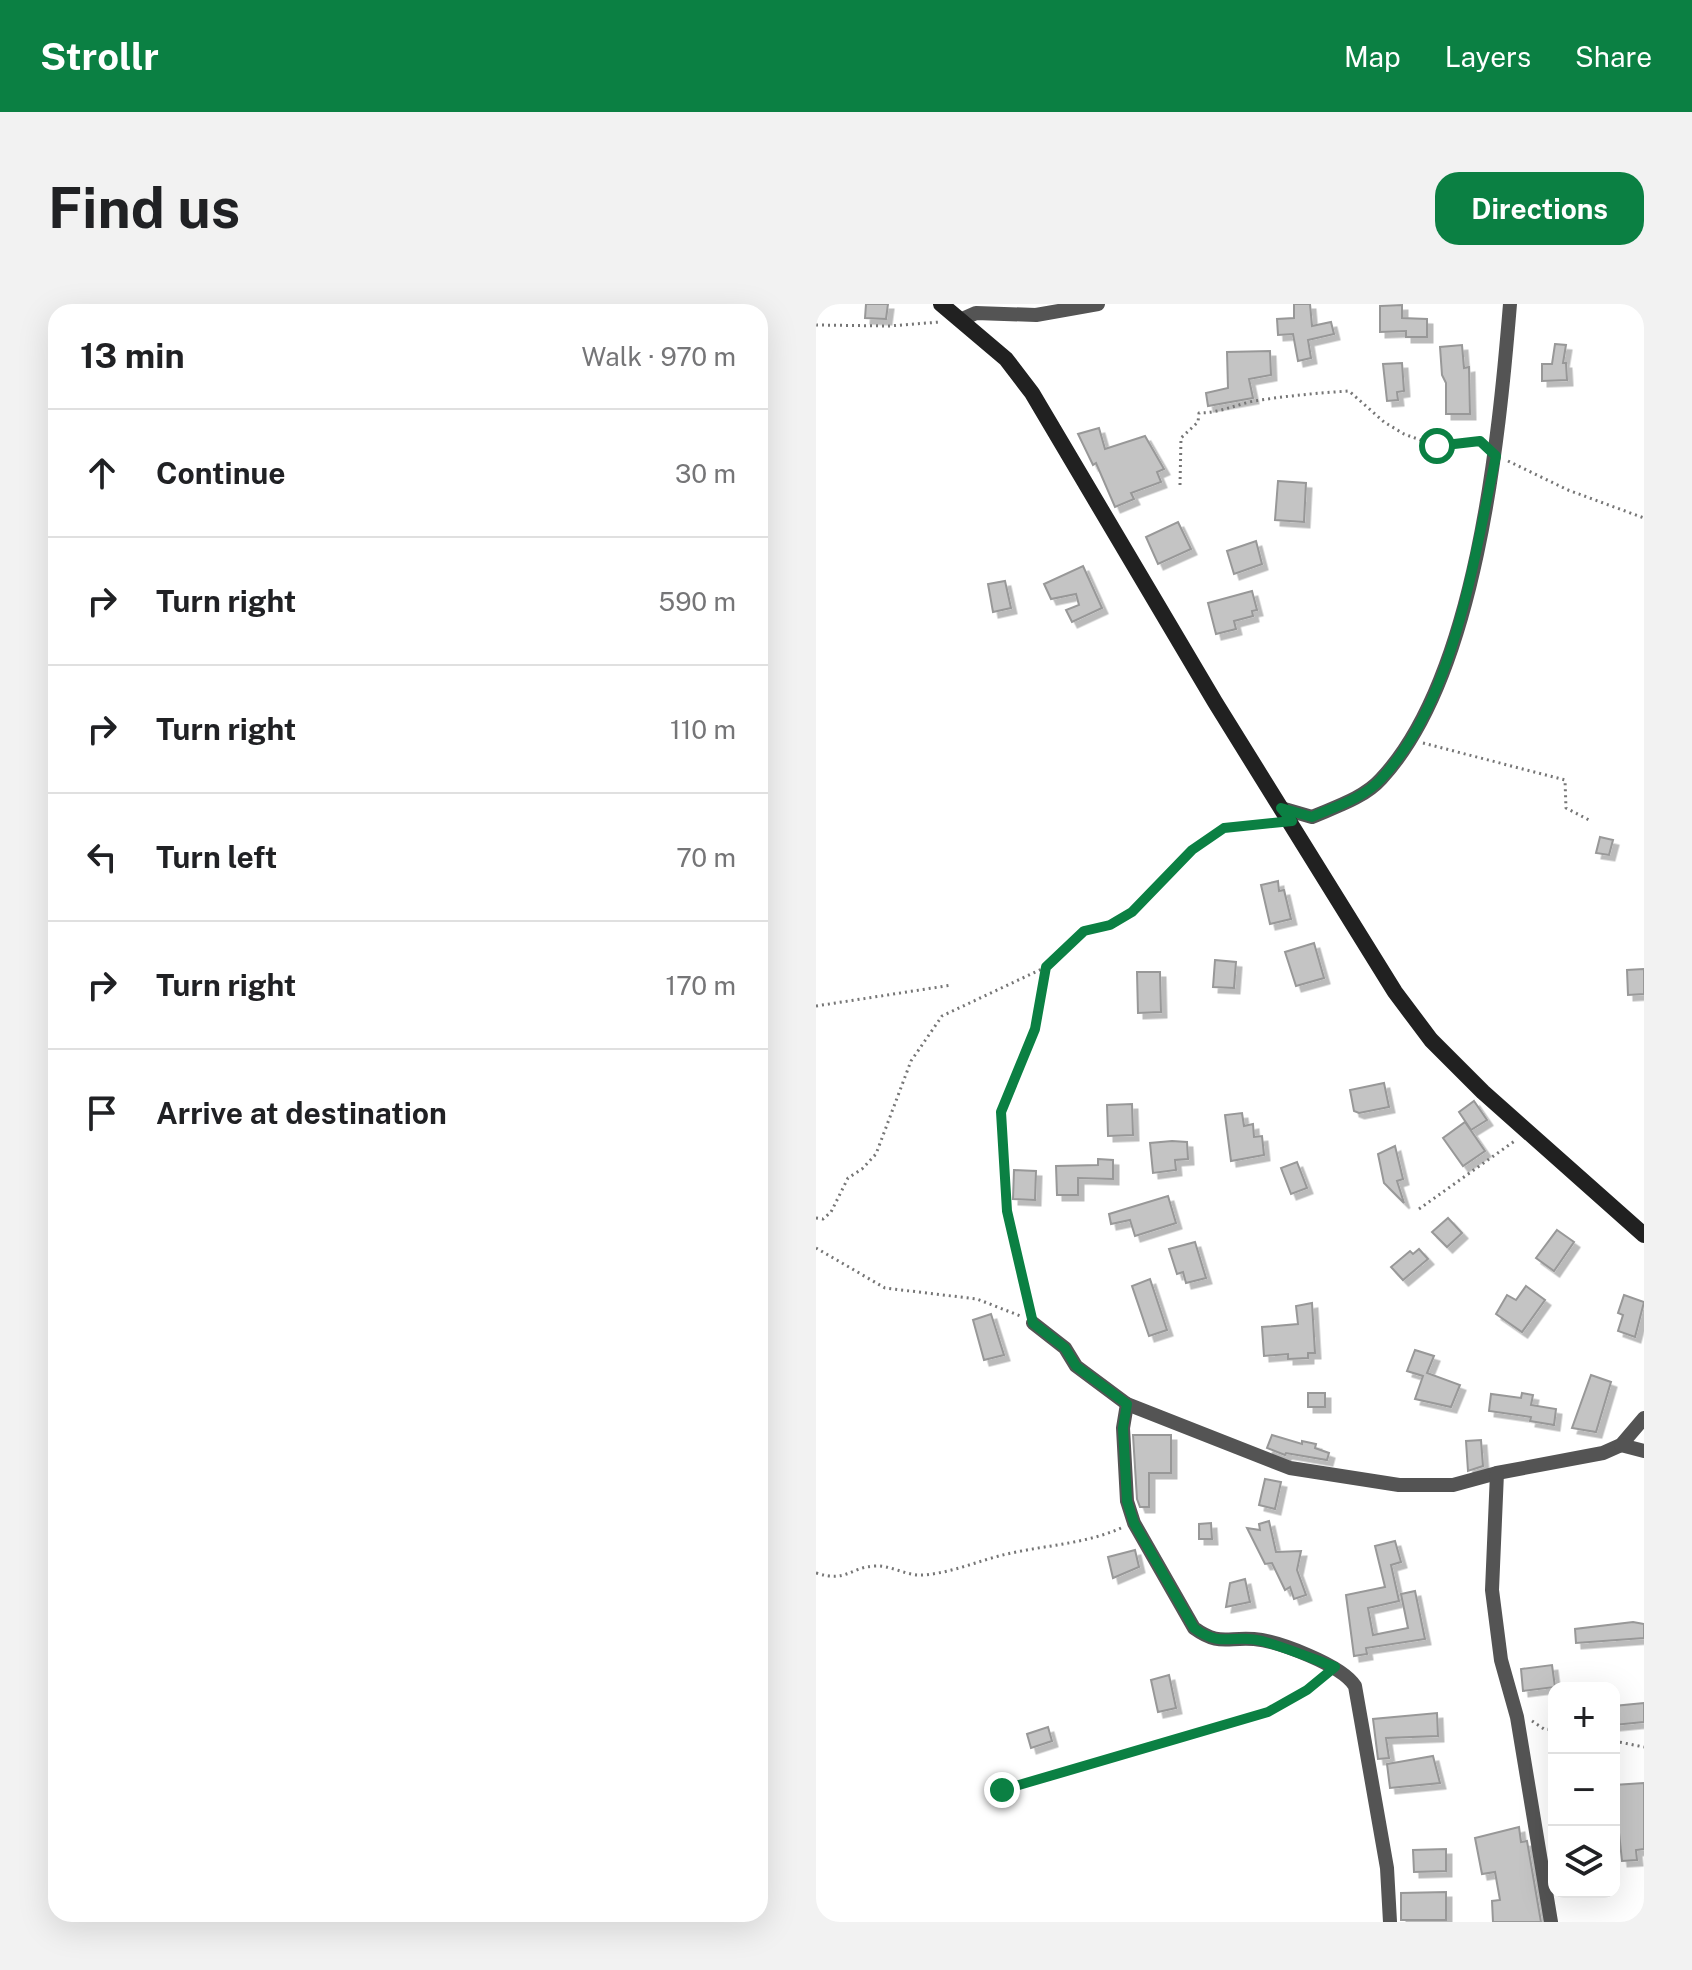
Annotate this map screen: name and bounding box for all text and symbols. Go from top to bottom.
text: Strollr [40,34,159,79]
text: Map [1344,40,1401,73]
text: Layers [1445,40,1531,73]
text: Share [1575,40,1652,73]
button: Directions [1435,172,1644,245]
text: Find us [48,175,240,241]
text: 13 min [80,336,185,376]
text: Walk · 970 m [582,341,736,372]
route start [1419,428,1455,464]
icon: ahead [80,451,124,495]
text: Continue [156,455,286,491]
text: 30 m [675,458,736,489]
icon: right [80,579,124,623]
text: Turn right [156,583,296,619]
text: 590 m [659,586,736,617]
icon: right [80,707,124,751]
text: Turn right [156,711,296,747]
text: 110 m [670,714,736,745]
icon: left [80,835,124,879]
text: Turn left [156,839,277,875]
text: 70 m [676,842,736,873]
icon: right [80,963,124,1007]
text: Turn right [156,967,296,1003]
text: 170 m [666,970,736,1001]
icon: arrive [80,1091,124,1135]
text: Arrive at destination [156,1095,447,1131]
map controls [1548,1682,1620,1898]
button: + [1548,1682,1620,1754]
button: − [1548,1754,1620,1826]
route end [984,1772,1020,1808]
button: layers [1548,1826,1620,1898]

